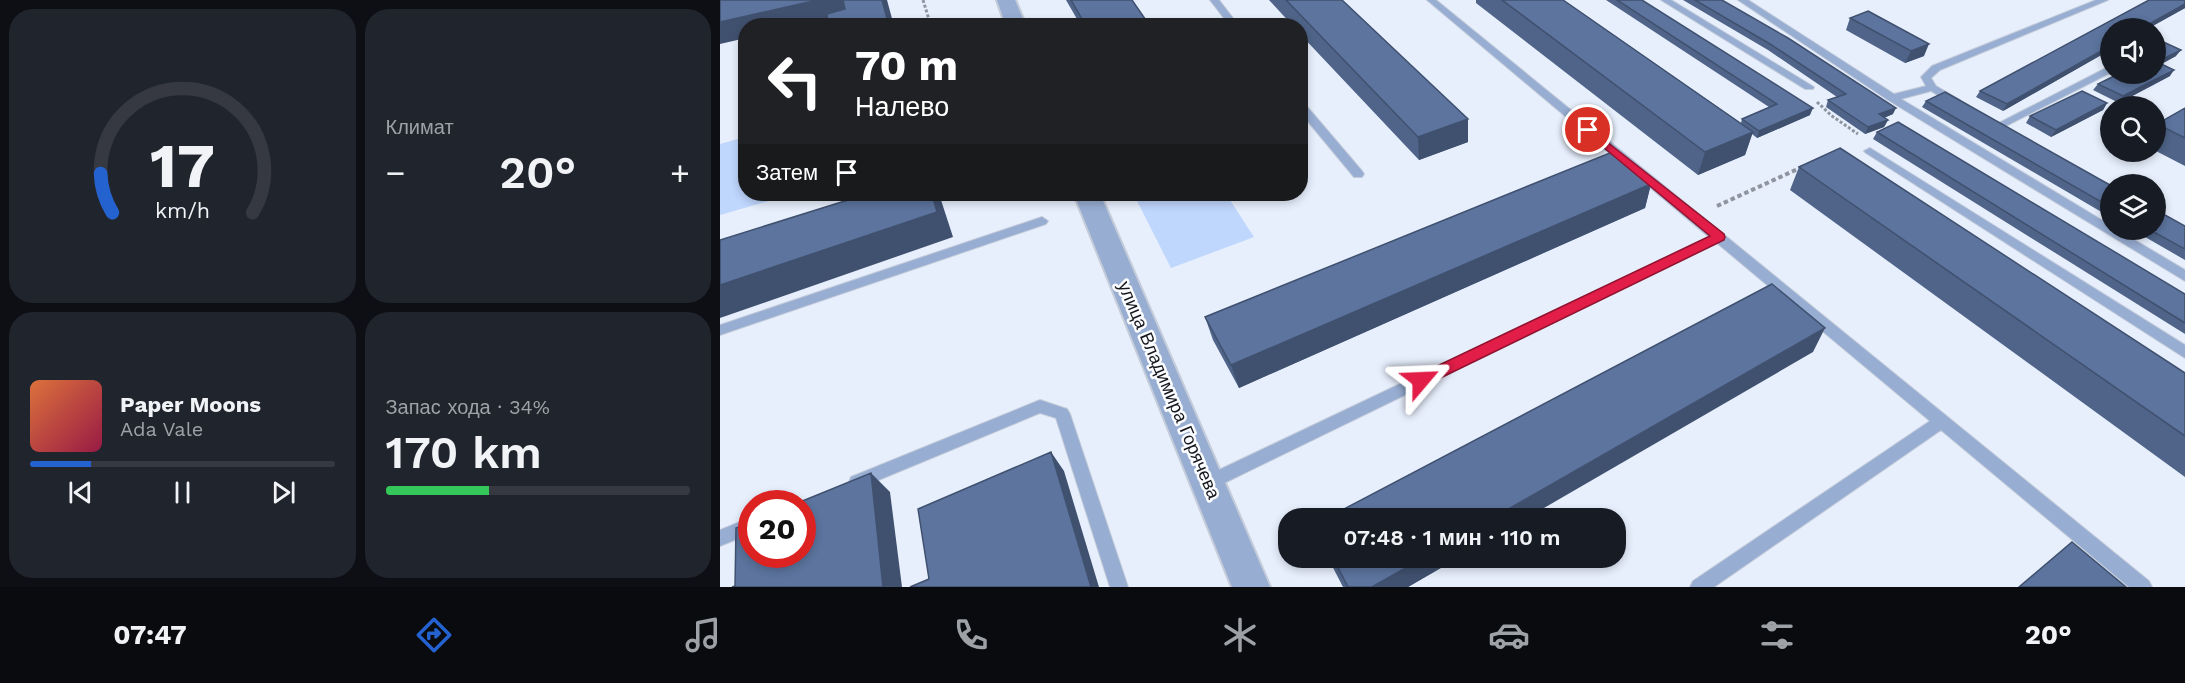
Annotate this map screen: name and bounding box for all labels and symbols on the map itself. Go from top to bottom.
pin [1562,104,1613,155]
street label: улица Владимира Горячева [1114,278,1225,503]
position arrow [1389,348,1453,412]
speed limit sign: 20 [738,490,816,568]

